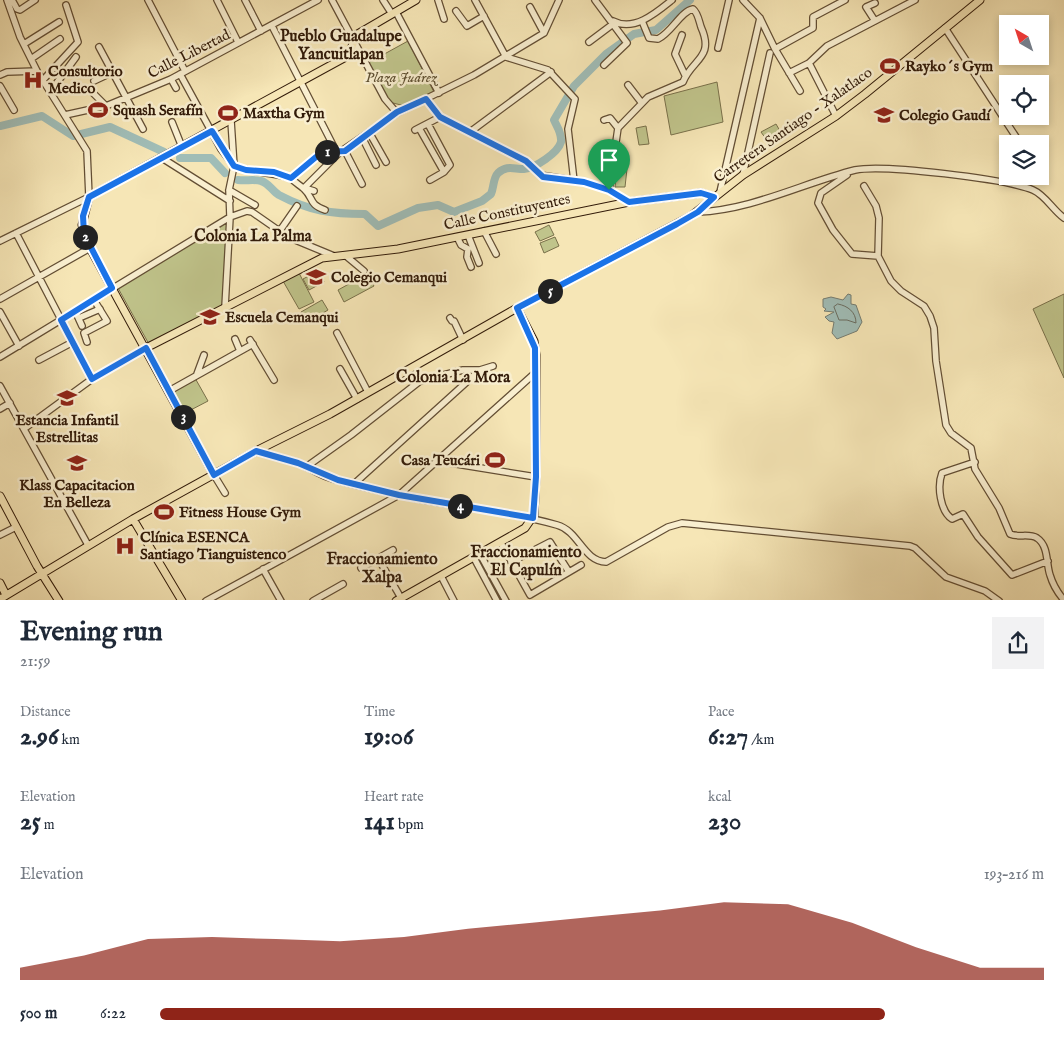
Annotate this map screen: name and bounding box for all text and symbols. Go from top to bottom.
north arrow [999,15,1049,65]
map controls [999,15,1049,185]
street label: Calle Libertad [145,25,234,83]
district label: Pueblo Guadalupe Yancuitlapan [280,27,403,65]
sports icon: Rayko´s Gym [879,55,901,77]
place label: Rayko´s Gym [905,57,994,76]
place label: Consultorio Medico [48,62,123,98]
street label: Carretera Santiago - Xalatlaco [710,63,876,187]
park label: Plaza Juárez [365,68,438,87]
hospital icon: Consultorio Medico [22,69,44,91]
button: locate [999,75,1049,125]
sports icon: Squash Serafín [87,99,109,121]
place label: Squash Serafín [113,101,203,120]
sports icon: Maxtha Gym [217,102,239,124]
place label: Maxtha Gym [243,104,325,123]
school or university icon: Colegio Gaudí [873,104,895,126]
place label: Colegio Gaudí [899,106,992,125]
button: layers [999,135,1049,185]
pin [588,139,630,190]
pin: 1 [314,140,340,164]
text: 1 [325,143,330,161]
icon: arrive [595,146,623,174]
street label: Calle Constituyentes [442,189,572,235]
pin: 2 [72,224,98,250]
district label: Colonia La Palma [194,227,313,247]
text: 2 [82,228,89,246]
school or university icon: Colegio Cemanqui [305,266,327,288]
place label: Colegio Cemanqui [331,268,447,287]
pin: 5 [538,278,562,304]
text: 5 [548,282,553,300]
school or university icon: Escuela Cemanqui [199,306,221,328]
place label: Escuela Cemanqui [225,308,339,327]
district label: Colonia La Mora [396,368,511,388]
school or university icon: Estancia Infantil Estrellitas [56,387,78,409]
pin: 3 [170,404,196,430]
text: 3 [181,408,186,426]
place label: Estancia Infantil Estrellitas [15,411,119,447]
sports icon: Casa Teucári [484,449,506,471]
place label: Casa Teucári [401,451,480,470]
school or university icon: Klass Capacitacion En Belleza [66,452,88,474]
place label: Klass Capacitacion En Belleza [19,476,135,512]
pin: 4 [448,494,472,518]
text: 4 [457,497,464,515]
sports icon: Fitness House Gym [153,501,175,523]
place label: Fitness House Gym [179,503,302,522]
place label: Clínica ESENCA Santiago Tianguistenco [140,528,286,564]
hospital icon: Clínica ESENCA Santiago Tianguistenco [114,535,136,557]
district label: Fraccionamiento El Capulín [470,543,582,581]
district label: Fraccionamiento Xalpa [326,550,438,588]
text: Evening run [20,615,163,650]
button: share [992,617,1044,669]
text: 21:59 [20,652,50,672]
text: Distance [20,703,71,721]
text: Time [364,703,395,721]
text: Pace [708,703,735,721]
text: 2.96 [20,721,59,753]
text: 19:06 [364,721,414,753]
text: 6:27 [708,721,748,753]
text: km [59,731,80,749]
text: /km [748,731,774,749]
text: Elevation [20,788,76,806]
text: Heart rate [364,788,424,806]
text: kcal [708,788,731,806]
text: 25 [20,806,41,838]
text: 141 [364,806,395,838]
text: 230 [708,806,741,838]
text: m [41,816,55,834]
text: bpm [395,816,424,834]
text: Elevation [20,865,83,885]
text: 193–216 m [984,865,1044,885]
text: 500 m [20,1004,57,1024]
text: 6:22 [100,1004,126,1024]

